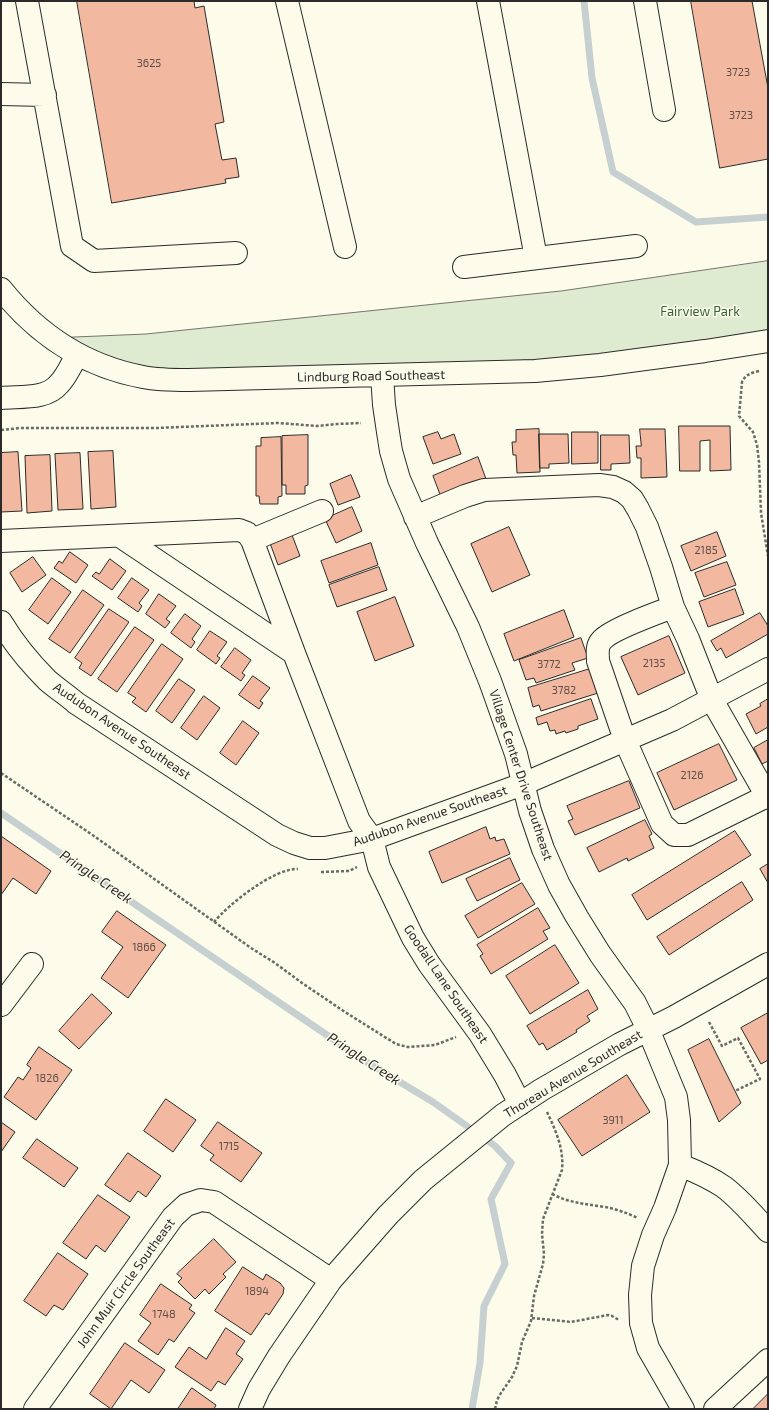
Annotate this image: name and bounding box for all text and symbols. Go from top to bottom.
house number: 3625 [137,56,161,70]
house number: 3723 [726,65,750,79]
house number: 3723 [729,108,753,122]
park label: Fairview Park [660,304,740,320]
street label: Lindburg Road Southeast [297,367,445,385]
house number: 2185 [694,543,718,557]
house number: 2135 [643,656,665,670]
house number: 3772 [537,657,561,671]
street label: Audubon Avenue Southeast [50,679,194,783]
house number: 3782 [552,683,576,697]
street label: Village Center Drive Southeast [486,687,556,863]
house number: 2126 [680,768,704,782]
street label: Audubon Avenue Southeast [351,782,509,850]
water label: Pringle Creek [57,847,135,907]
street label: Goodall Lane Southeast [400,922,492,1046]
house number: 1866 [132,940,156,954]
street label: Thoreau Avenue Southeast [501,1026,645,1122]
water label: Pringle Creek [324,1029,404,1089]
house number: 1826 [35,1071,59,1085]
house number: 3911 [602,1113,624,1127]
house number: 1715 [219,1139,239,1153]
street label: John Muir Circle Southeast [74,1215,178,1351]
house number: 1894 [245,1284,269,1298]
house number: 1748 [152,1307,176,1321]

